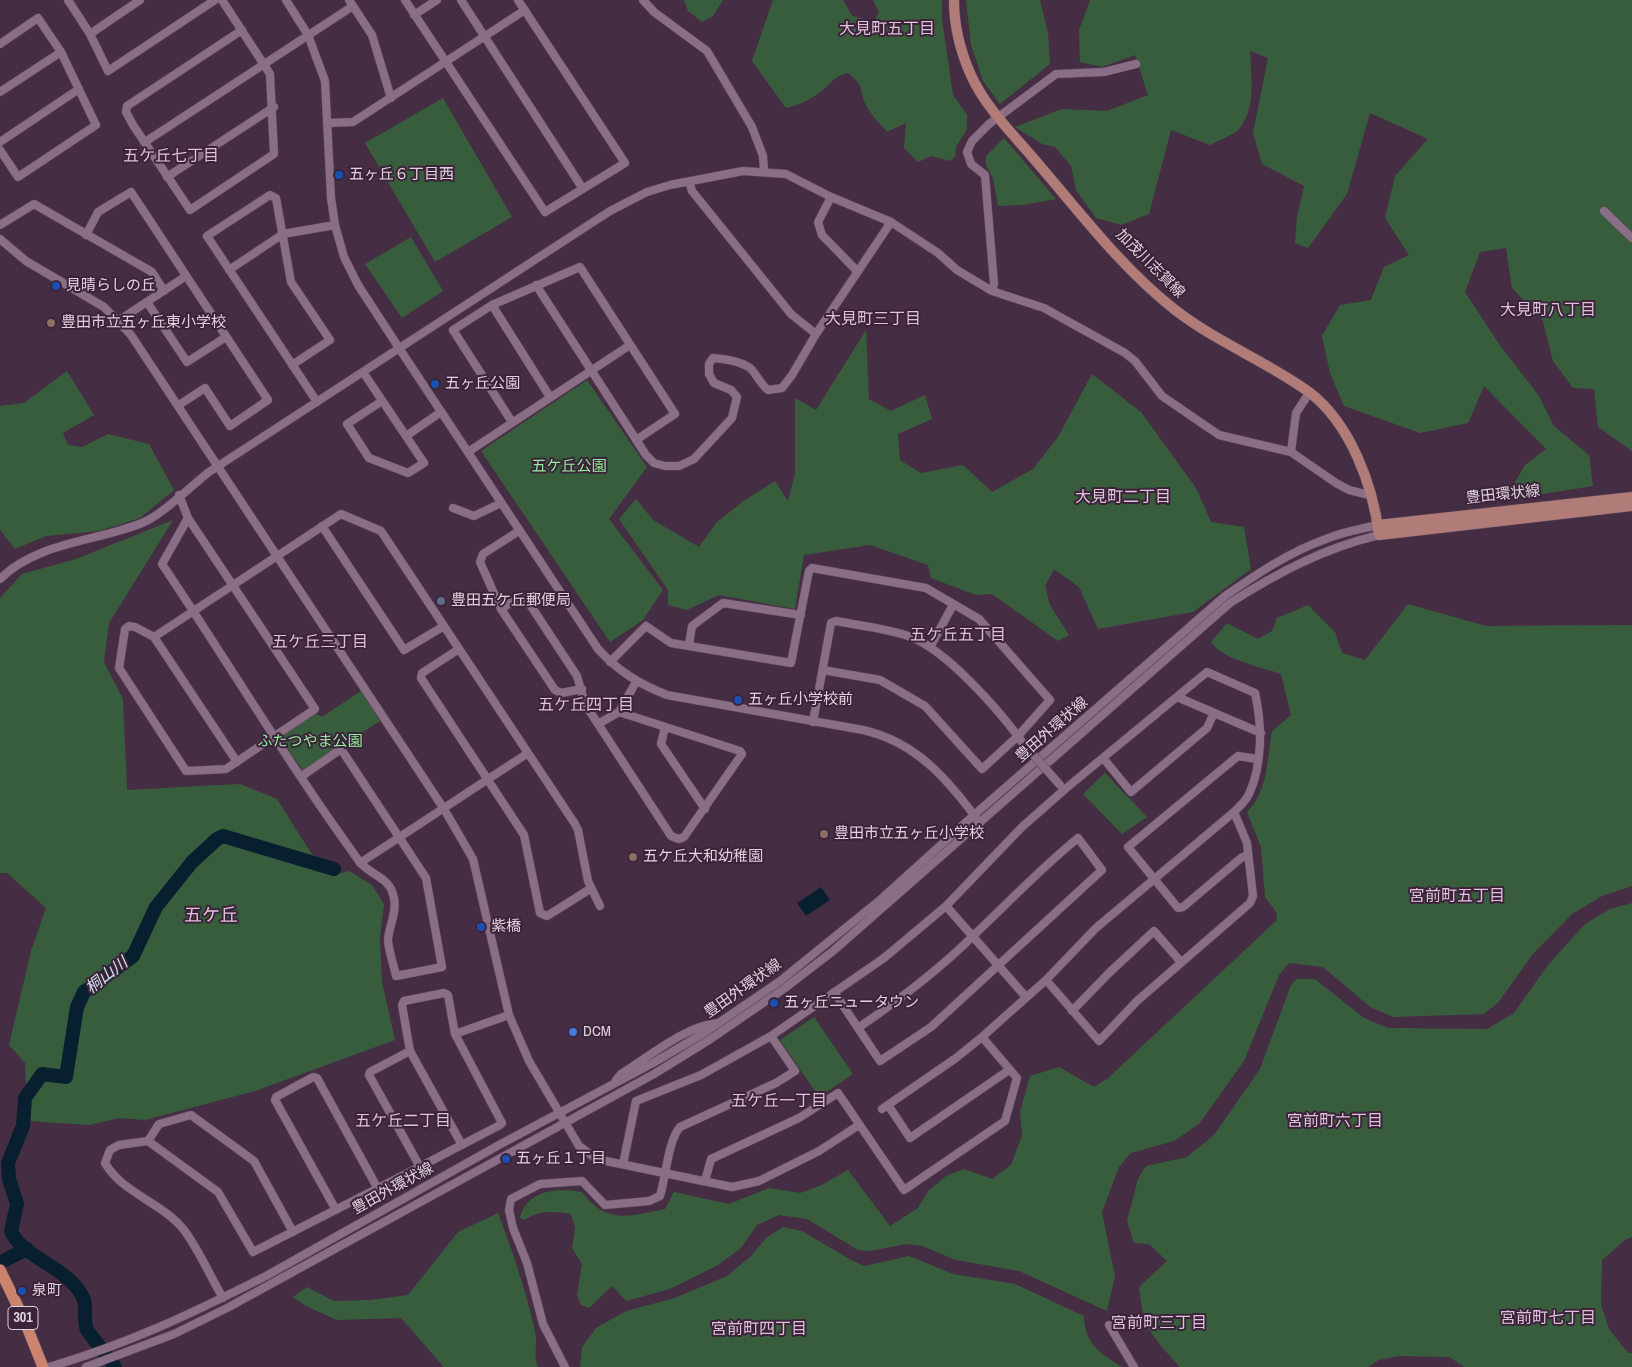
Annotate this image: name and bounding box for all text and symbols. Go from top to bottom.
district label: 大見町五丁目 [839,20,935,40]
district label: 五ケ丘七丁目 [123,147,219,167]
place label: 五ヶ丘６丁目西 [349,166,454,184]
marker: 五ヶ丘６丁目西 [333,169,345,181]
street label: 加茂川志賀線 [1112,226,1188,302]
place label: 見晴らしの丘 [66,277,156,295]
marker: 見晴らしの丘 [50,280,62,292]
district label: 大見町八丁目 [1500,301,1596,321]
district label: 大見町三丁目 [825,310,921,330]
place label: 豊田市立五ヶ丘東小学校 [61,314,226,332]
marker: 豊田市立五ヶ丘東小学校 [45,317,57,329]
place label: 五ヶ丘公園 [445,375,520,393]
marker: 五ヶ丘公園 [429,378,441,390]
park label: 五ケ丘公園 [532,458,606,476]
street label: 豊田環状線 [1465,482,1541,508]
district label: 大見町二丁目 [1075,488,1171,508]
place label: 豊田五ケ丘郵便局 [451,592,571,610]
marker: 豊田五ケ丘郵便局 [435,595,447,607]
district label: 五ケ丘五丁目 [910,626,1006,646]
district label: 五ケ丘三丁目 [272,633,368,653]
place label: 五ヶ丘小学校前 [748,691,853,709]
marker: 五ヶ丘小学校前 [732,694,744,706]
street label: 豊田外環状線 [1012,694,1092,766]
district label: 五ケ丘四丁目 [538,696,634,716]
park label: ふたつやま公園 [258,733,362,751]
place label: 豊田市立五ヶ丘小学校 [834,825,984,843]
marker: 豊田市立五ヶ丘小学校 [818,828,830,840]
place label: 五ケ丘大和幼稚園 [643,848,763,866]
marker: 五ケ丘大和幼稚園 [627,851,639,863]
district label: 宮前町五丁目 [1409,887,1505,907]
district label: 五ケ丘 [184,905,238,927]
place label: 紫橋 [491,918,521,936]
marker: 紫橋 [475,921,487,933]
water label: 桐山川 [82,954,132,998]
street label: 豊田外環状線 [701,956,785,1022]
place label: 五ヶ丘ニュータウン [784,994,919,1012]
marker: 五ヶ丘ニュータウン [768,997,780,1009]
place label: DCM [583,1023,611,1041]
marker: DCM [567,1026,579,1038]
district label: 五ケ丘一丁目 [731,1092,827,1112]
district label: 五ケ丘二丁目 [355,1112,451,1132]
district label: 宮前町六丁目 [1287,1112,1383,1132]
place label: 五ヶ丘１丁目 [516,1150,606,1168]
marker: 五ヶ丘１丁目 [500,1153,512,1165]
street label: 豊田外環状線 [349,1159,437,1219]
place label: 泉町 [32,1282,62,1300]
marker: 泉町 [16,1285,28,1297]
road number: 301 [8,1306,38,1330]
district label: 宮前町七丁目 [1500,1309,1596,1329]
district label: 宮前町三丁目 [1111,1314,1207,1334]
district label: 宮前町四丁目 [711,1320,807,1340]

